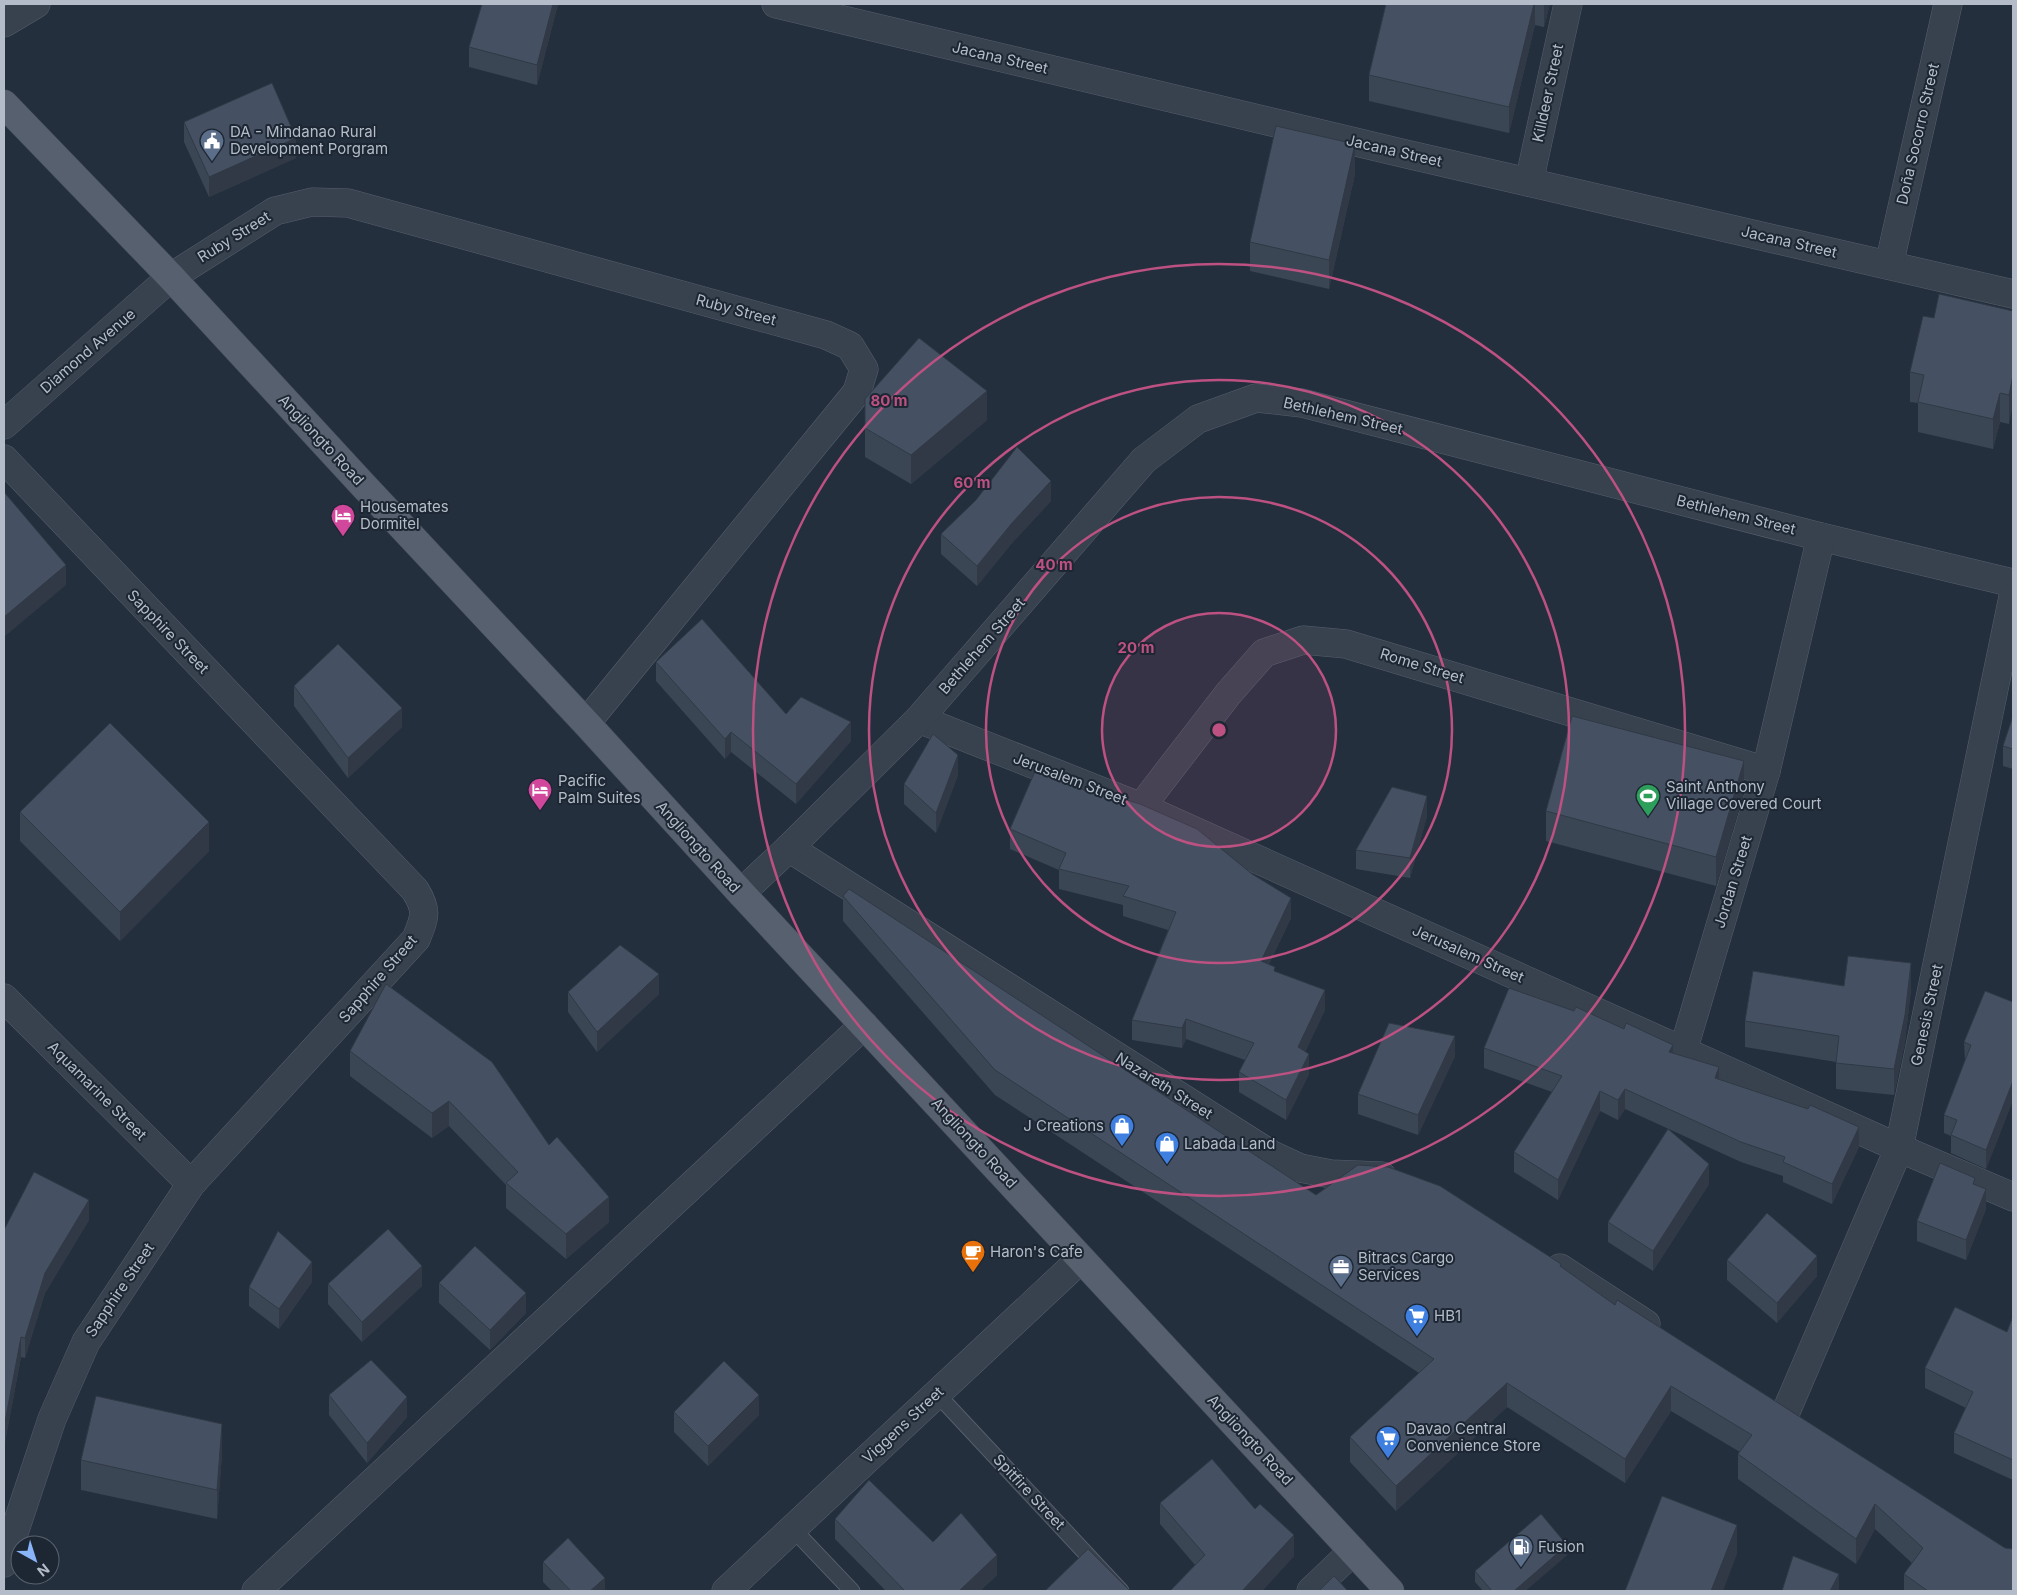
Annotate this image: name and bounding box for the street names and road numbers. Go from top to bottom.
street label: Jacana Street [950,37,1050,78]
street label: Killdeer Street [1528,42,1567,144]
street label: Doña Socorro Street [1892,61,1943,206]
street label: Jacana Street [1344,130,1444,171]
street label: Ruby Street [194,207,274,266]
street label: Jacana Street [1739,221,1839,262]
street label: Ruby Street [694,290,778,329]
street label: Diamond Avenue [36,304,139,397]
street label: Angliongto Road [275,390,368,489]
street label: Bethlehem Street [1282,393,1405,439]
street label: Bethlehem Street [1675,491,1798,539]
street label: Sapphire Street [123,586,213,678]
street label: Bethlehem Street [934,593,1029,698]
street label: Rome Street [1378,644,1467,687]
street label: Jerusalem Street [1011,748,1130,809]
street label: Angliongto Road [652,797,745,896]
street label: Jordan Street [1709,833,1756,931]
street label: Jerusalem Street [1409,920,1527,987]
street label: Sapphire Street [334,931,421,1026]
street label: Genesis Street [1906,962,1947,1068]
street label: Aquamarine Street [44,1037,151,1144]
street label: Nazareth Street [1112,1048,1216,1123]
street label: Angliongto Road [928,1093,1021,1192]
street label: Sapphire Street [81,1239,158,1340]
street label: Viggens Street [858,1382,947,1467]
street label: Angliongto Road [1204,1390,1297,1489]
street label: Spitfire Street [989,1450,1069,1534]

